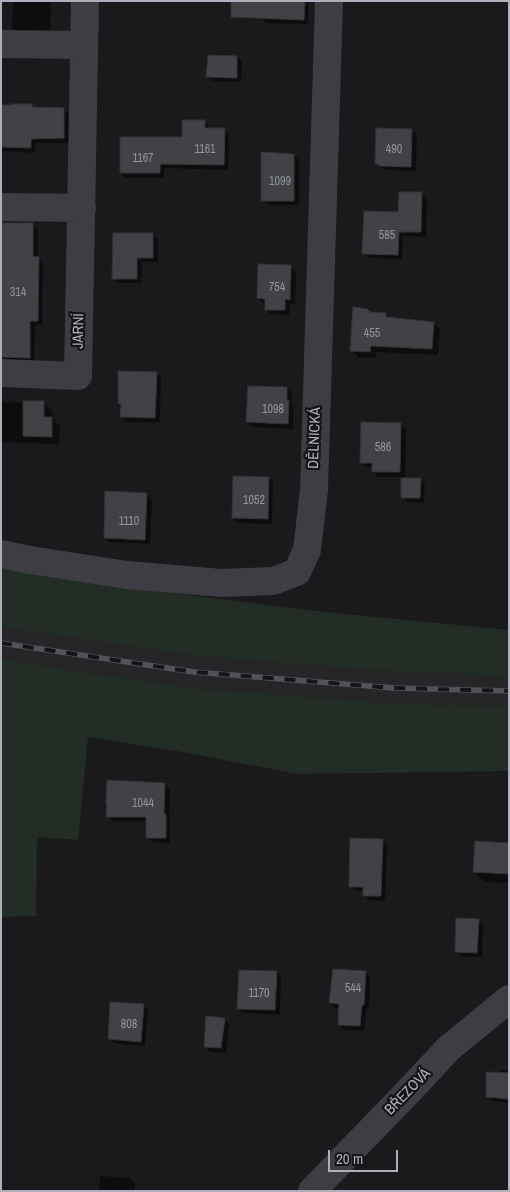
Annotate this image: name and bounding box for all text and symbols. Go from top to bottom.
house number: 1161 [194,143,216,157]
house number: 490 [386,143,402,157]
house number: 1167 [132,152,154,166]
house number: 1099 [269,175,291,189]
house number: 585 [379,229,395,243]
house number: 754 [269,281,285,295]
house number: 314 [10,286,26,300]
street label: JARNÍ [70,313,88,349]
house number: 455 [364,327,380,341]
house number: 1098 [262,403,284,417]
street label: DĚLNICKÁ [305,407,325,469]
house number: 586 [375,441,391,455]
house number: 1052 [243,494,265,508]
house number: 1110 [119,515,139,529]
house number: 1044 [132,797,154,811]
house number: 544 [345,982,361,996]
house number: 1170 [248,987,270,1001]
house number: 808 [121,1018,137,1032]
street label: BŘEZOVÁ [381,1065,435,1119]
scale bar [330,1140,400,1172]
text: 20 m [336,1148,363,1169]

